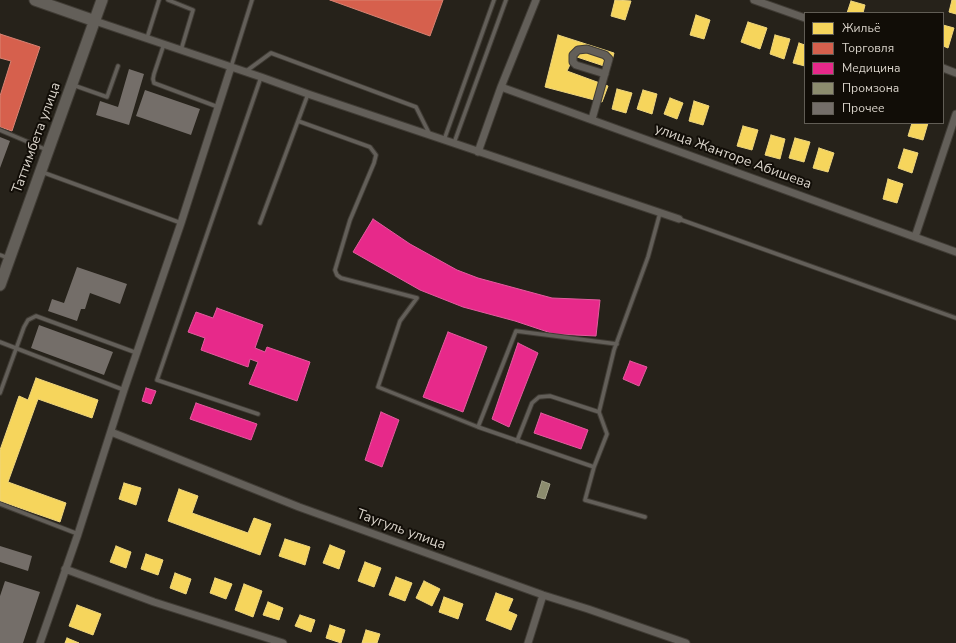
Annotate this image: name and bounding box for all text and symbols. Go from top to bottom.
legend [804,12,944,124]
text: Жильё [842,20,880,36]
text: Торговля [842,40,894,56]
text: Медицина [842,60,901,76]
street label: Таттимбета улица [9,80,65,196]
text: Промзона [842,80,899,96]
text: Прочее [842,100,885,116]
street label: улица Жанторе Абишева [652,121,814,193]
street label: Таугуль улица [354,506,448,554]

